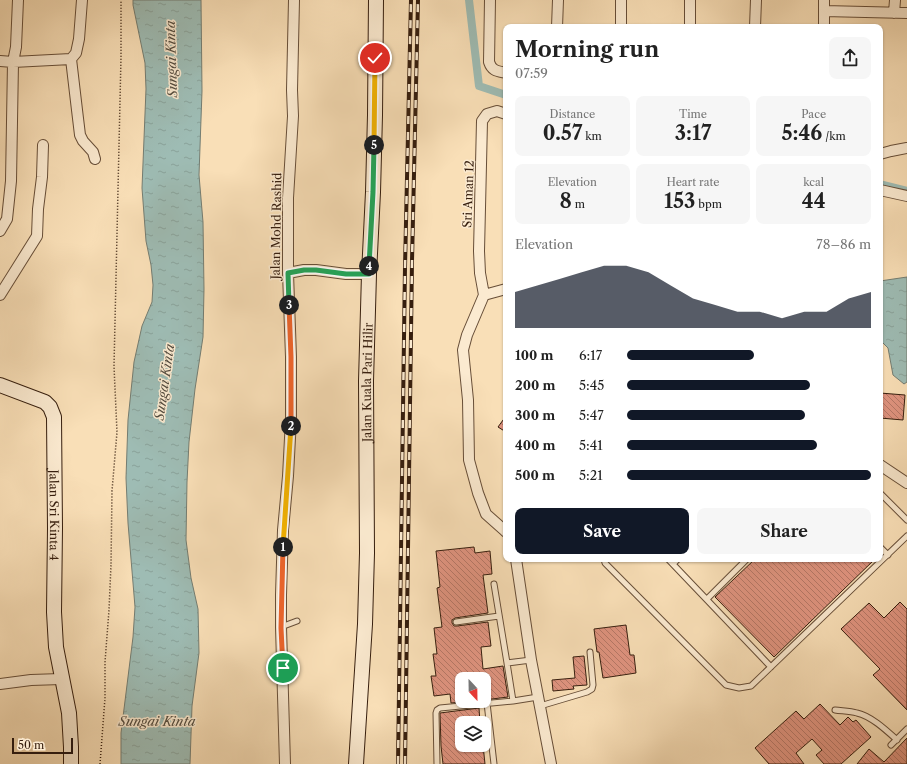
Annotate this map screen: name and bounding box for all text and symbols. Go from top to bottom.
water label: Sungai Kinta [162,20,180,99]
text: Morning run [515,36,659,63]
button: share [829,37,871,79]
pin [358,41,392,75]
icon: check [364,47,386,69]
text: 07:59 [515,65,548,81]
text: Distance [550,107,595,121]
text: Time [679,107,707,121]
text: Pace [801,107,826,121]
text: 0.57 [543,121,582,145]
text: 3:17 [675,121,711,145]
text: 5:46 [782,121,822,145]
text: km [582,129,602,143]
text: /km [822,129,846,143]
pin: 5 [364,135,384,155]
text: 5 [371,138,377,152]
street label: Sri Aman 12 [459,160,477,228]
street label: Jalan Mohd Rashid [268,172,284,282]
text: Elevation [548,175,597,189]
text: Heart rate [666,175,720,189]
text: kcal [803,175,824,189]
text: 8 [560,189,572,213]
text: 153 [664,189,695,213]
text: 44 [802,189,826,213]
text: m [572,197,585,211]
text: bpm [695,197,722,211]
text: Elevation [515,236,573,252]
text: 78–86 m [816,236,871,252]
pin: 4 [359,256,379,276]
text: 4 [366,259,372,273]
pin: 3 [279,295,299,315]
text: 3 [286,298,292,312]
street label: Jalan Kuala Pari Hilir [358,322,375,444]
water label: Sungai Kinta [151,342,177,422]
text: 100 m [515,347,554,363]
text: 6:17 [579,347,602,363]
text: 200 m [515,377,555,393]
text: 5:45 [579,377,604,393]
text: 300 m [515,407,555,423]
text: 5:47 [579,407,604,423]
pin: 2 [281,416,301,436]
text: 2 [288,419,294,433]
text: 400 m [515,437,555,453]
text: 5:41 [579,437,603,453]
street label: Jalan Sri Kinta 4 [47,467,63,561]
text: 500 m [515,467,555,483]
text: 5:21 [579,467,603,483]
button: Save [515,508,689,554]
button: Share [697,508,871,554]
pin: 1 [273,537,293,557]
text: 1 [281,540,285,554]
pin [266,651,300,685]
icon: arrive [272,657,294,679]
north arrow [455,672,491,708]
map controls [455,672,491,752]
water label: Sungai Kinta [117,713,196,729]
button: layers [455,716,491,752]
scale bar [12,736,73,755]
text: 50 m [18,738,44,752]

